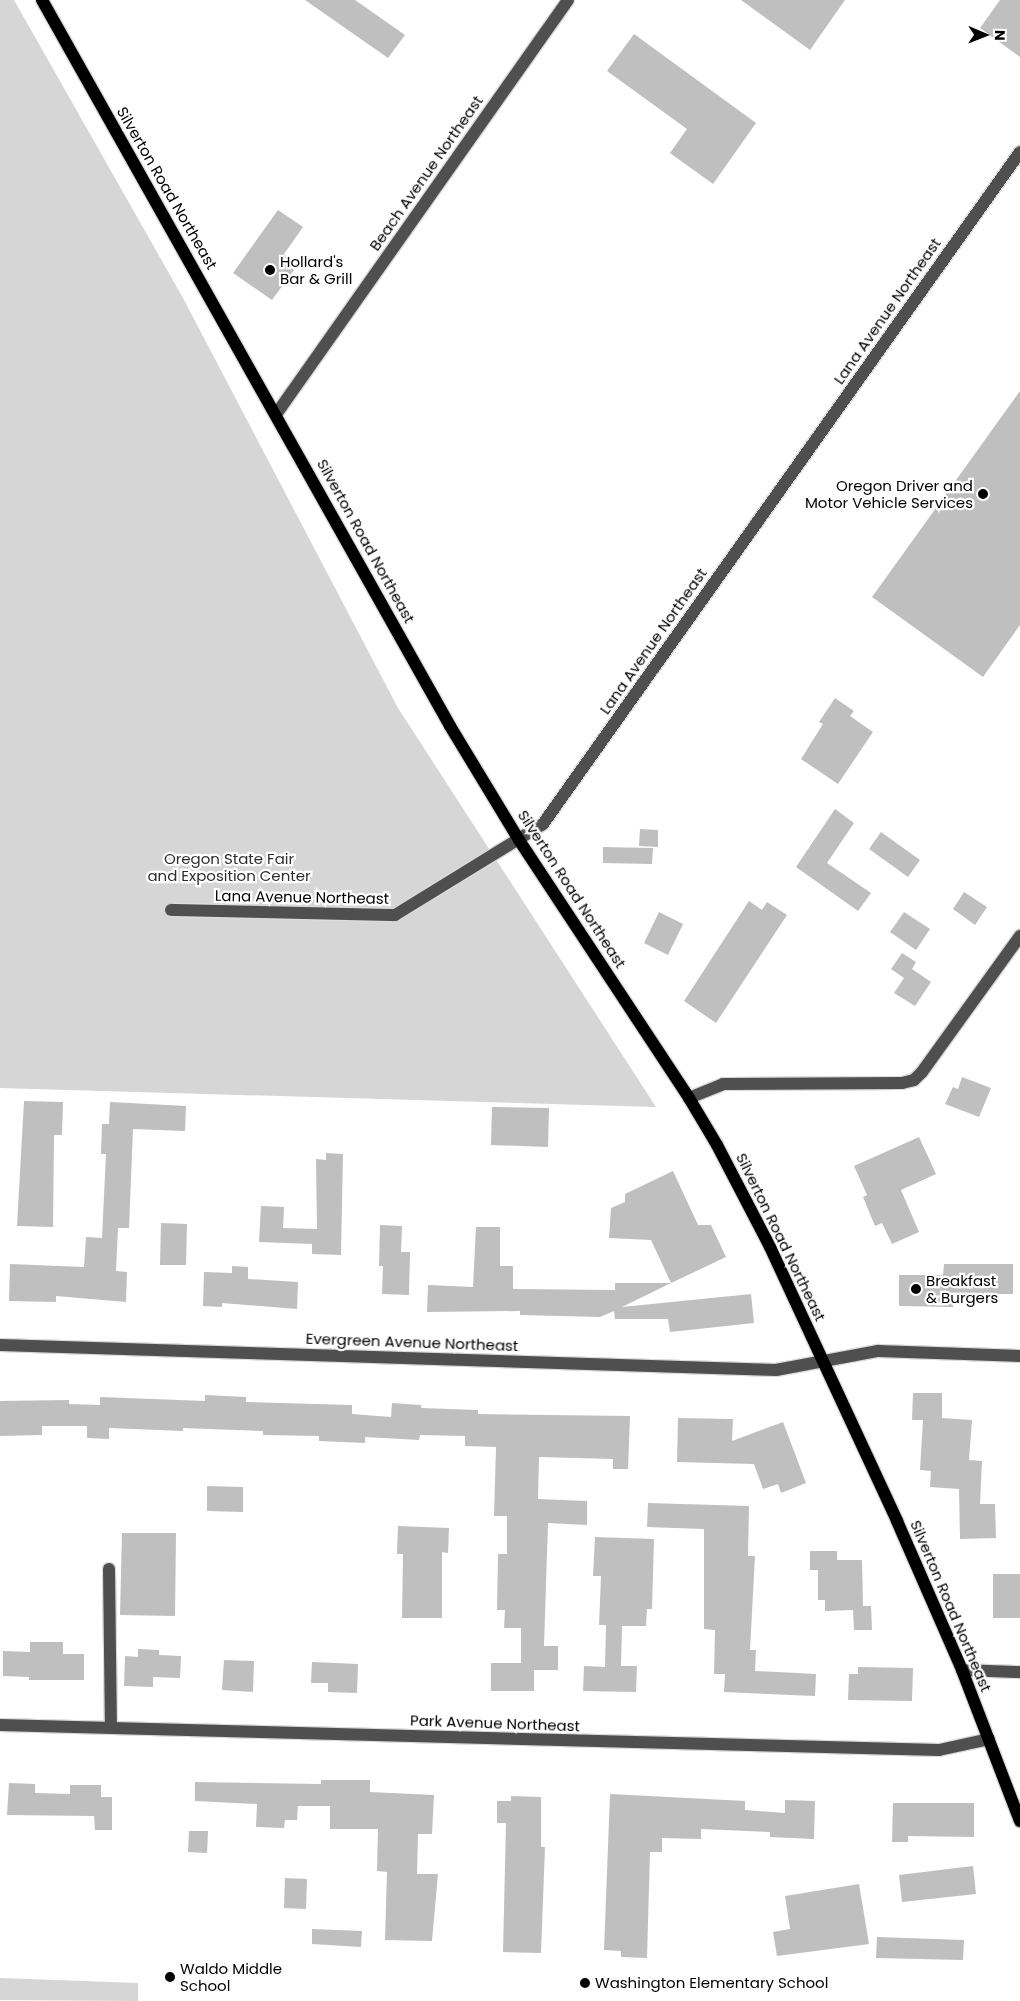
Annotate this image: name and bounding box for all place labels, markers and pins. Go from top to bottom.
place label: Hollard's Bar & Grill [280,252,352,287]
marker: Hollard's Bar & Grill [264,264,276,276]
place label: Oregon Driver and Motor Vehicle Services [805,476,973,511]
marker: Oregon Driver and Motor Vehicle Services [977,488,989,500]
place label: Breakfast & Burgers [926,1271,998,1306]
marker: Breakfast & Burgers [910,1283,922,1295]
place label: Waldo Middle School [180,1959,282,1994]
marker: Waldo Middle School [164,1971,176,1983]
place label: Washington Elementary School [595,1974,828,1992]
marker: Washington Elementary School [579,1977,591,1989]

